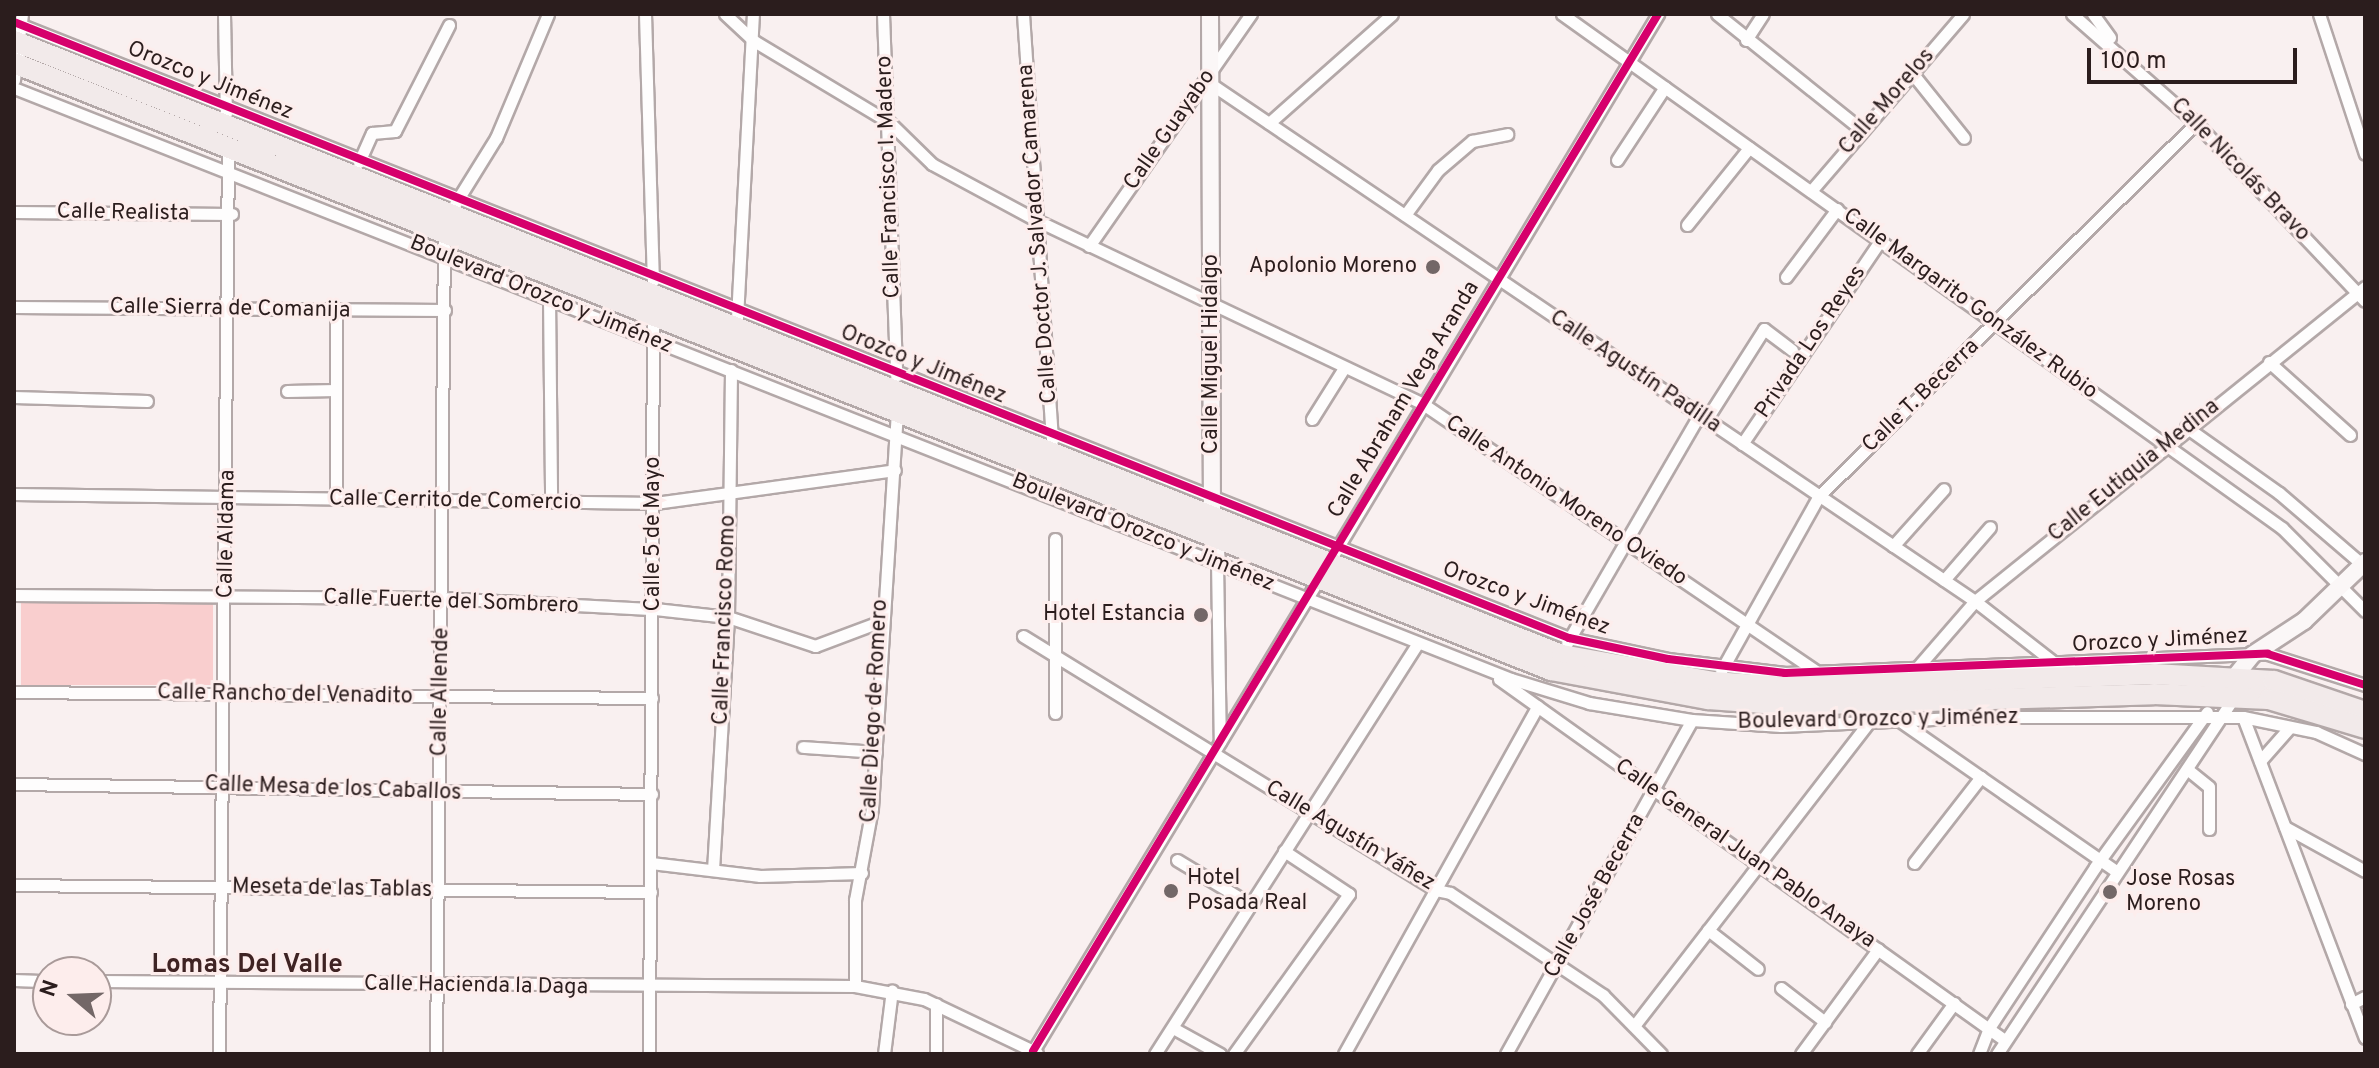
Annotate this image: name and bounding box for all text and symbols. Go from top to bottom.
scale bar [2091,32,2301,82]
street label: Orozco y Jiménez [123,36,297,126]
street label: Calle Morelos [1834,43,1940,161]
text: 100 m [2101,47,2167,77]
street label: Calle Francisco I. Madero [872,55,906,299]
street label: Calle Doctor J. Salvador Camarena [1013,63,1063,405]
street label: Calle Guayabo [1119,65,1221,195]
street label: Calle Nicolás Bravo [2165,93,2315,247]
street label: Calle Realista [56,199,190,227]
street label: Calle Margarito González Rubio [1838,203,2102,405]
street label: Boulevard Orozco y Jiménez [406,230,676,360]
street label: Calle Miguel Hidalgo [1199,254,1225,454]
place label: Apolonio Moreno [1249,254,1417,280]
marker: Apolonio Moreno [1424,258,1442,276]
street label: Privada Los Reyes [1750,261,1872,423]
street label: Calle Abraham Vega Aranda [1322,275,1486,525]
street label: Calle Sierra de Comanija [109,294,351,324]
street label: Calle Agustín Padilla [1544,305,1726,439]
street label: Orozco y Jiménez [836,320,1010,410]
street label: Calle T. Becerra [1857,333,1985,459]
street label: Calle Eutiquia Medina [2043,394,2225,548]
street label: Calle Antonio Moreno Oviedo [1440,410,1692,592]
street label: Calle 5 de Mayo [641,457,667,611]
street label: Boulevard Orozco y Jiménez [1008,468,1278,598]
street label: Calle Aldama [213,469,241,599]
street label: Calle Cerrito de Comercio [329,486,581,516]
street label: Calle Francisco Romo [708,514,742,726]
street label: Orozco y Jiménez [1439,556,1613,642]
street label: Calle Fuerte del Sombrero [323,584,579,620]
street label: Calle Diego de Romero [856,599,894,823]
place label: Hotel Estancia [1043,602,1185,628]
marker: Hotel Estancia [1192,606,1210,624]
street label: Orozco y Jiménez [2071,623,2249,659]
street label: Calle Allende [427,627,455,757]
street label: Calle Rancho del Venadito [156,680,414,710]
street label: Boulevard Orozco y Jiménez [1737,704,2019,736]
street label: Calle General Juan Pablo Anaya [1609,753,1881,955]
street label: Calle Mesa de los Caballos [204,771,462,807]
street label: Calle Agustín Yáñez [1260,775,1440,897]
street label: Calle José Becerra [1539,809,1651,983]
place label: Hotel Posada Real [1187,865,1307,916]
place label: Jose Rosas Moreno [2126,866,2235,918]
street label: Meseta de las Tablas [231,874,433,904]
marker: Hotel Posada Real [1162,882,1180,900]
marker: Jose Rosas Moreno [2101,883,2119,901]
district label: Lomas Del Valle [151,950,343,982]
north arrow [32,956,112,1036]
street label: Calle Hacienda la Daga [363,971,589,1001]
text: N [35,977,66,1001]

